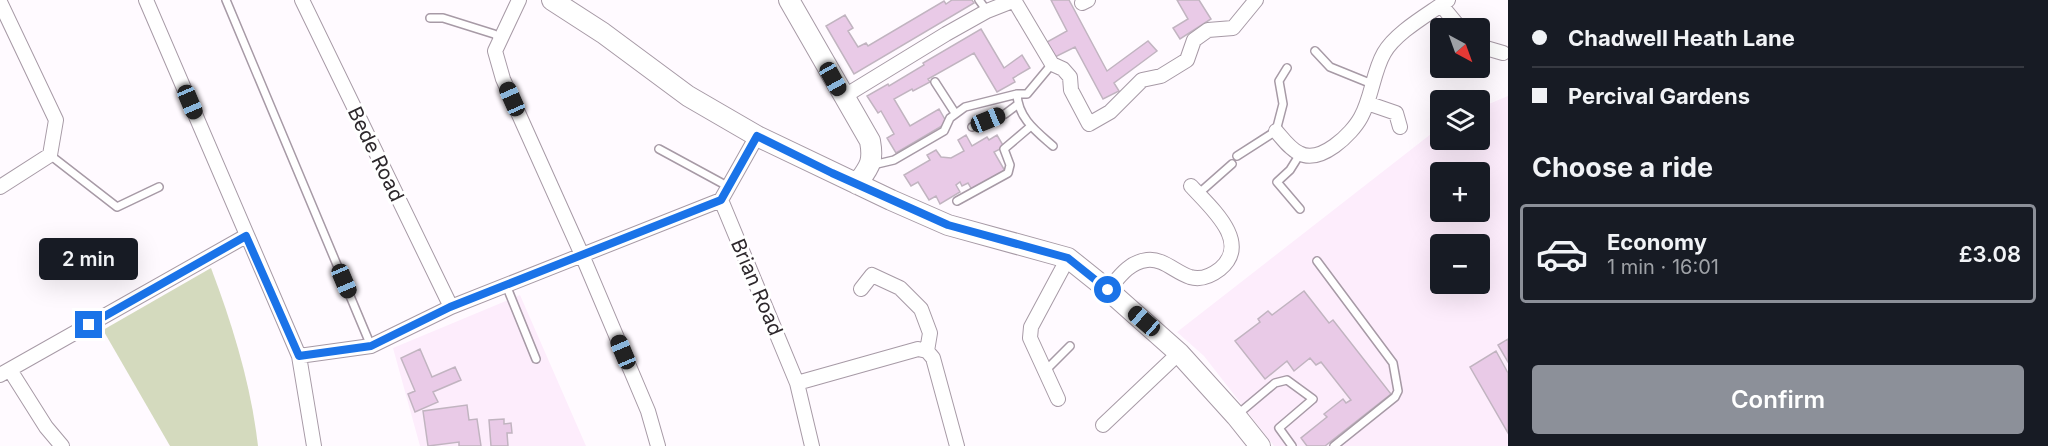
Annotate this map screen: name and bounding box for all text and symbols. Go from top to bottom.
north arrow [1430,18,1490,78]
map controls [1430,18,1490,294]
text: Chadwell Heath Lane [1568,25,1795,51]
car [816,59,850,99]
car [496,79,528,119]
car [175,82,205,122]
text: Percival Gardens [1568,83,1750,109]
button: layers [1430,90,1490,150]
street label: Bede Road [343,103,409,205]
car [968,105,1008,135]
text: Choose a ride [1532,151,1713,184]
button: + [1430,162,1490,222]
icon: car [1535,227,1589,281]
text: Economy [1607,229,1707,255]
button: − [1430,234,1490,294]
street label: Brian Road [726,235,788,339]
callout: 2 min [40,238,138,280]
text: £3.08 [1959,241,2021,267]
text: 2 min [62,247,115,271]
text: 1 min · 16:01 [1607,255,1719,279]
car [329,261,359,301]
route start [1094,276,1121,303]
car [1125,302,1163,340]
route end [75,311,102,338]
car [608,332,638,372]
button: Confirm [1532,365,2024,434]

